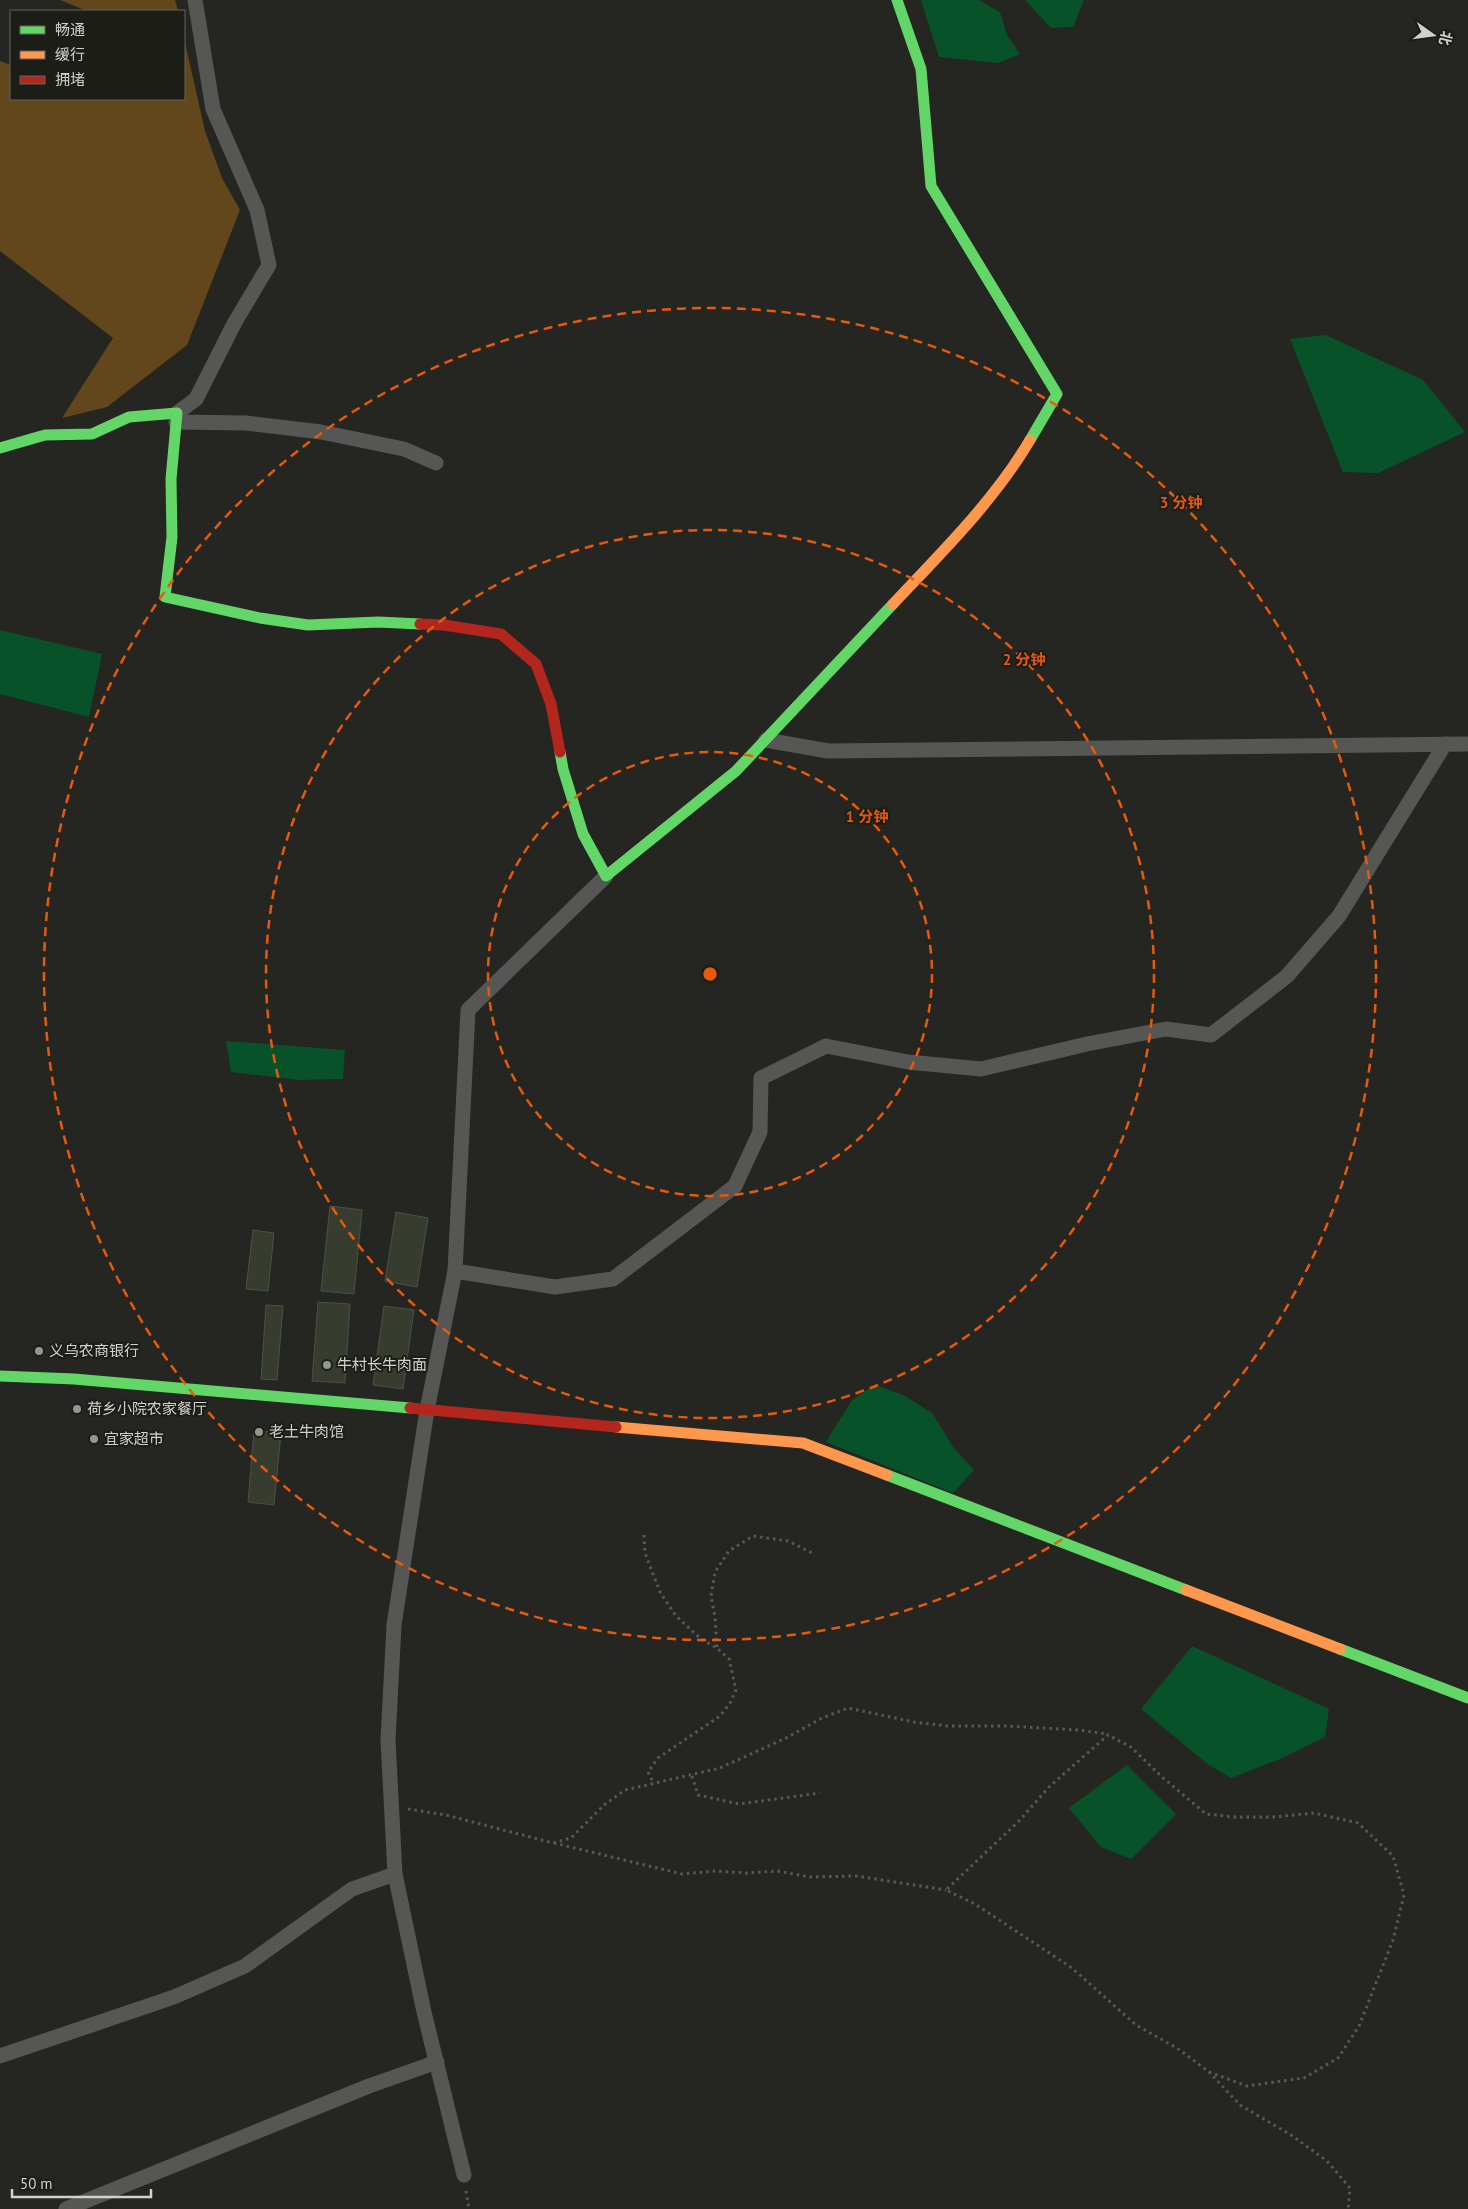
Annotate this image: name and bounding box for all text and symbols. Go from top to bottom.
legend [10,10,185,100]
north arrow [1408,10,1458,60]
text: 畅通 [55,20,85,39]
text: 北 [1435,29,1456,47]
text: 缓行 [55,45,85,64]
text: 拥堵 [55,70,85,89]
text: 3 分钟 [1160,493,1202,512]
text: 2 分钟 [1003,650,1045,669]
text: 1 分钟 [846,807,888,826]
centre of rings [701,965,719,983]
place label: 义乌农商银行 [49,1341,139,1360]
marker: 义乌农商银行 [33,1345,45,1357]
place label: 牛村长牛肉面 [337,1355,427,1374]
marker: 牛村长牛肉面 [321,1359,333,1371]
place label: 荷乡小院农家餐厅 [87,1399,207,1418]
marker: 荷乡小院农家餐厅 [71,1403,83,1415]
place label: 老土牛肉馆 [269,1422,344,1441]
marker: 老土牛肉馆 [253,1426,265,1438]
place label: 宜家超市 [104,1429,164,1448]
marker: 宜家超市 [88,1433,100,1445]
scale bar [12,2166,151,2198]
text: 50 m [20,2174,53,2193]

